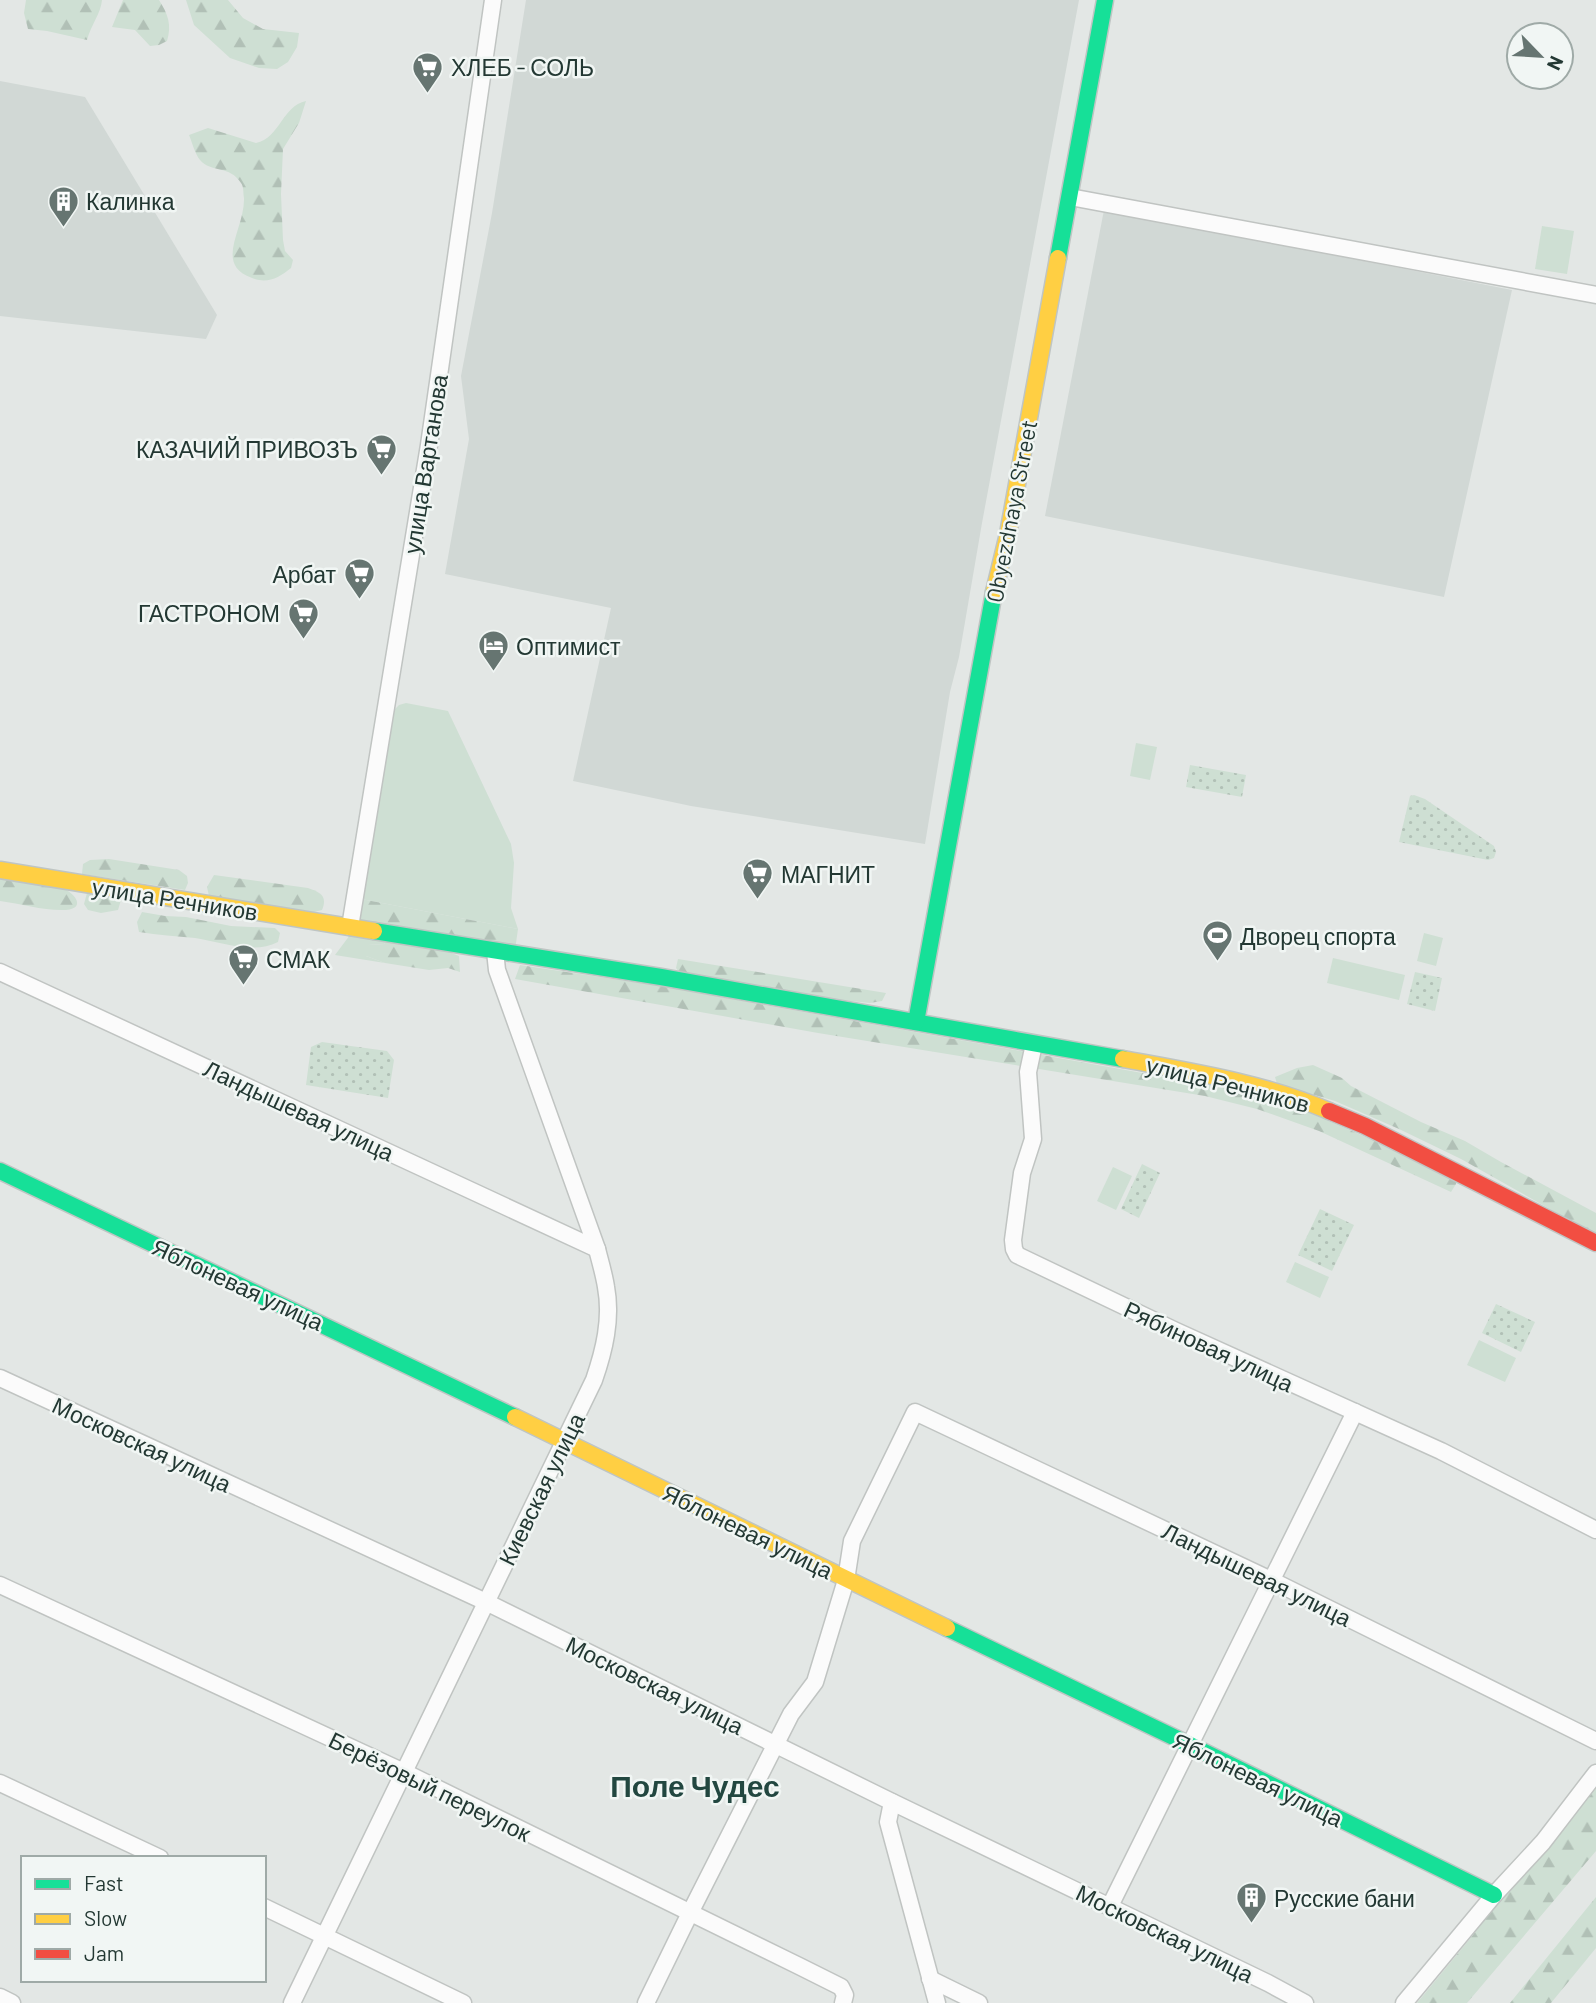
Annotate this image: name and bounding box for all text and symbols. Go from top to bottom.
north arrow [1505,21,1575,91]
supermarket icon: ХЛЕБ - СОЛЬ [411,50,445,94]
place label: ХЛЕБ - СОЛЬ [451,53,594,81]
text: N [1543,53,1569,74]
building icon: Калинка [46,184,80,228]
place label: Калинка [86,187,175,215]
street label: улица Вартанова [397,372,453,556]
street label: Obyezdnaya Street [980,417,1042,605]
supermarket icon: КАЗАЧИЙ ПРИВОЗЪ [364,432,398,476]
place label: КАЗАЧИЙ ПРИВОЗЪ [136,435,358,463]
supermarket icon: Арбат [342,557,376,601]
place label: Арбат [272,560,336,588]
supermarket icon: ГАСТРОНОМ [286,596,320,640]
place label: ГАСТРОНОМ [138,599,280,627]
hotel icon: Оптимист [476,629,510,673]
place label: Оптимист [516,632,621,660]
supermarket icon: МАГНИТ [741,857,775,901]
place label: МАГНИТ [781,860,875,888]
street label: улица Речников [90,872,260,926]
sports icon: Дворец спорта [1200,919,1234,963]
place label: Дворец спорта [1240,922,1396,950]
supermarket icon: СМАК [226,942,260,986]
place label: СМАК [266,945,331,973]
street label: улица Речников [1144,1050,1312,1118]
street label: Ландышевая улица [199,1054,399,1166]
street label: Яблоневая улица [148,1232,328,1336]
street label: Рябиновая улица [1120,1295,1298,1398]
street label: Московская улица [48,1390,236,1498]
street label: Киевская улица [492,1408,590,1570]
street label: Яблоневая улица [658,1478,838,1584]
street label: Ландышевая улица [1158,1516,1356,1632]
street label: Московская улица [562,1630,748,1740]
street label: Берёзовый переулок [325,1725,536,1847]
street label: Яблоневая улица [1168,1726,1348,1832]
district label: Поле Чудес [610,1767,780,1803]
legend [21,1856,266,1982]
text: Fast [84,1870,124,1895]
street label: Московская улица [1072,1878,1258,1988]
building icon: Русские бани [1234,1881,1268,1925]
place label: Русские бани [1274,1884,1415,1912]
text: Slow [84,1905,127,1930]
text: Jam [84,1940,124,1965]

